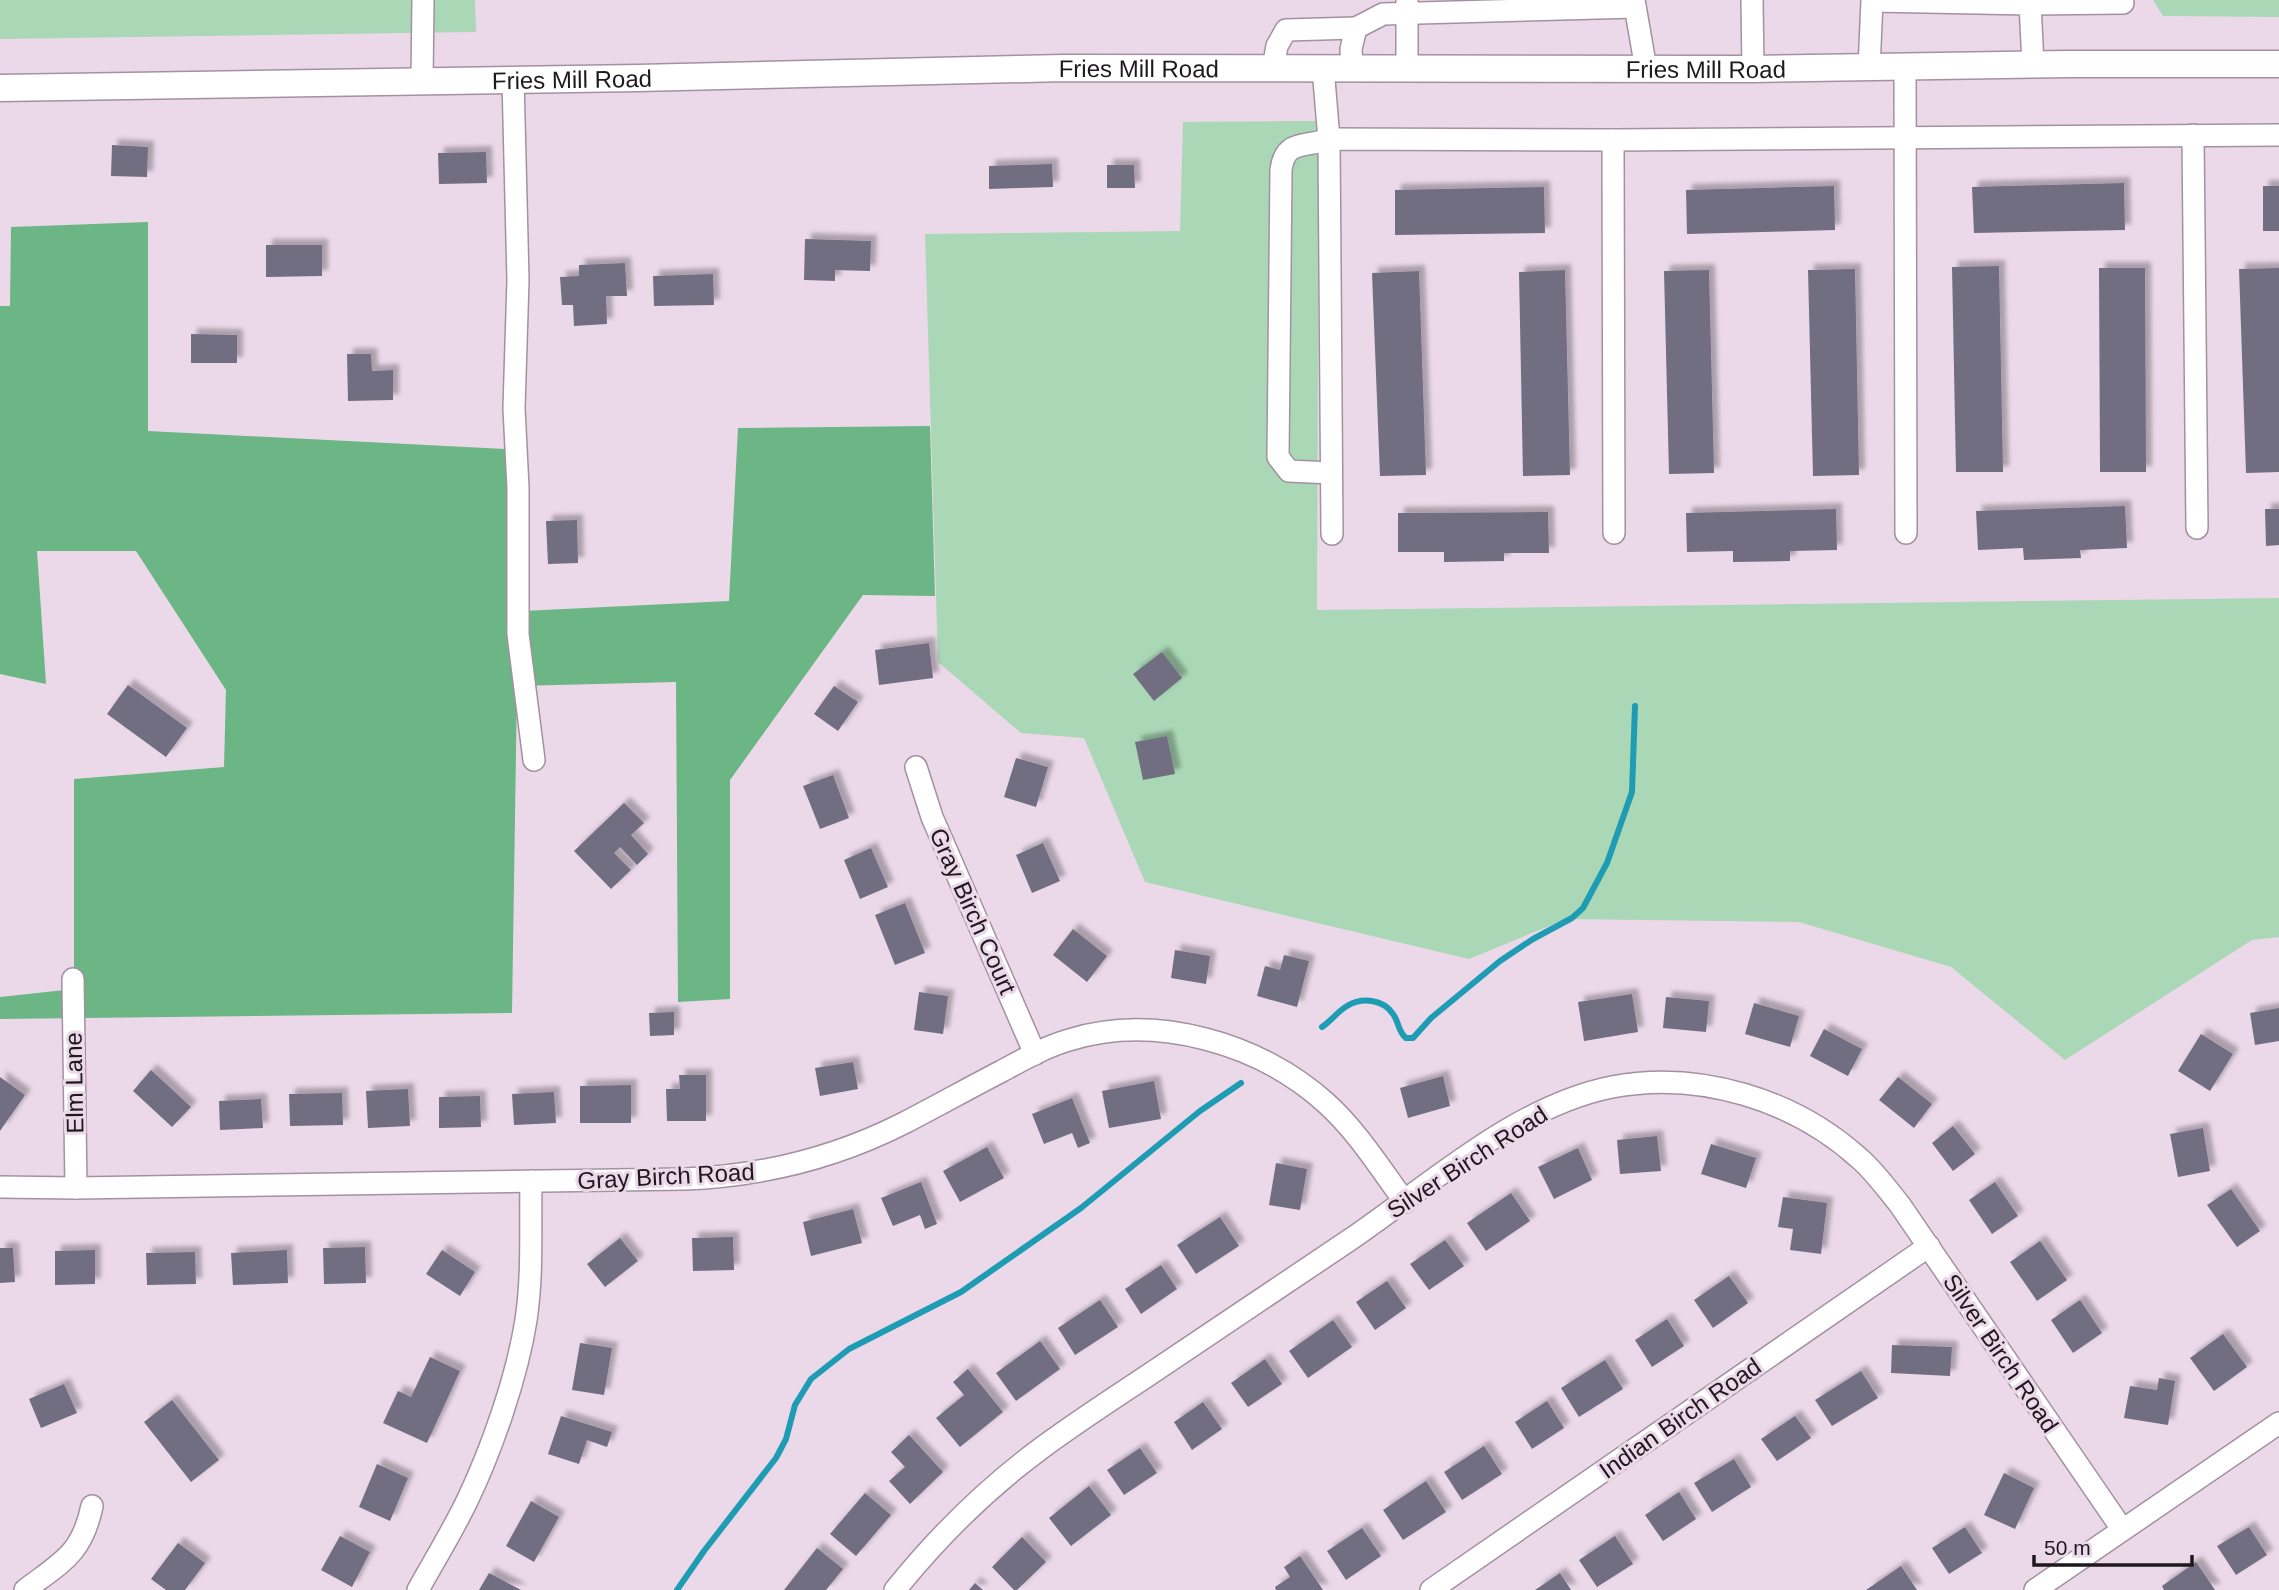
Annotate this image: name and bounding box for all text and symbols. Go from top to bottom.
street label: Fries Mill Road [1059,54,1219,82]
street label: Fries Mill Road [1626,55,1786,83]
street label: Fries Mill Road [492,64,652,94]
street label: Gray Birch Court [924,824,1022,998]
street label: Elm Lane [60,1032,88,1134]
street label: Silver Birch Road [1382,1100,1552,1224]
street label: Gray Birch Road [577,1158,755,1194]
street label: Silver Birch Road [1938,1269,2064,1437]
street label: Indian Birch Road [1594,1352,1766,1484]
scale bar [2034,1524,2192,1568]
text: 50 m [2044,1536,2091,1559]

